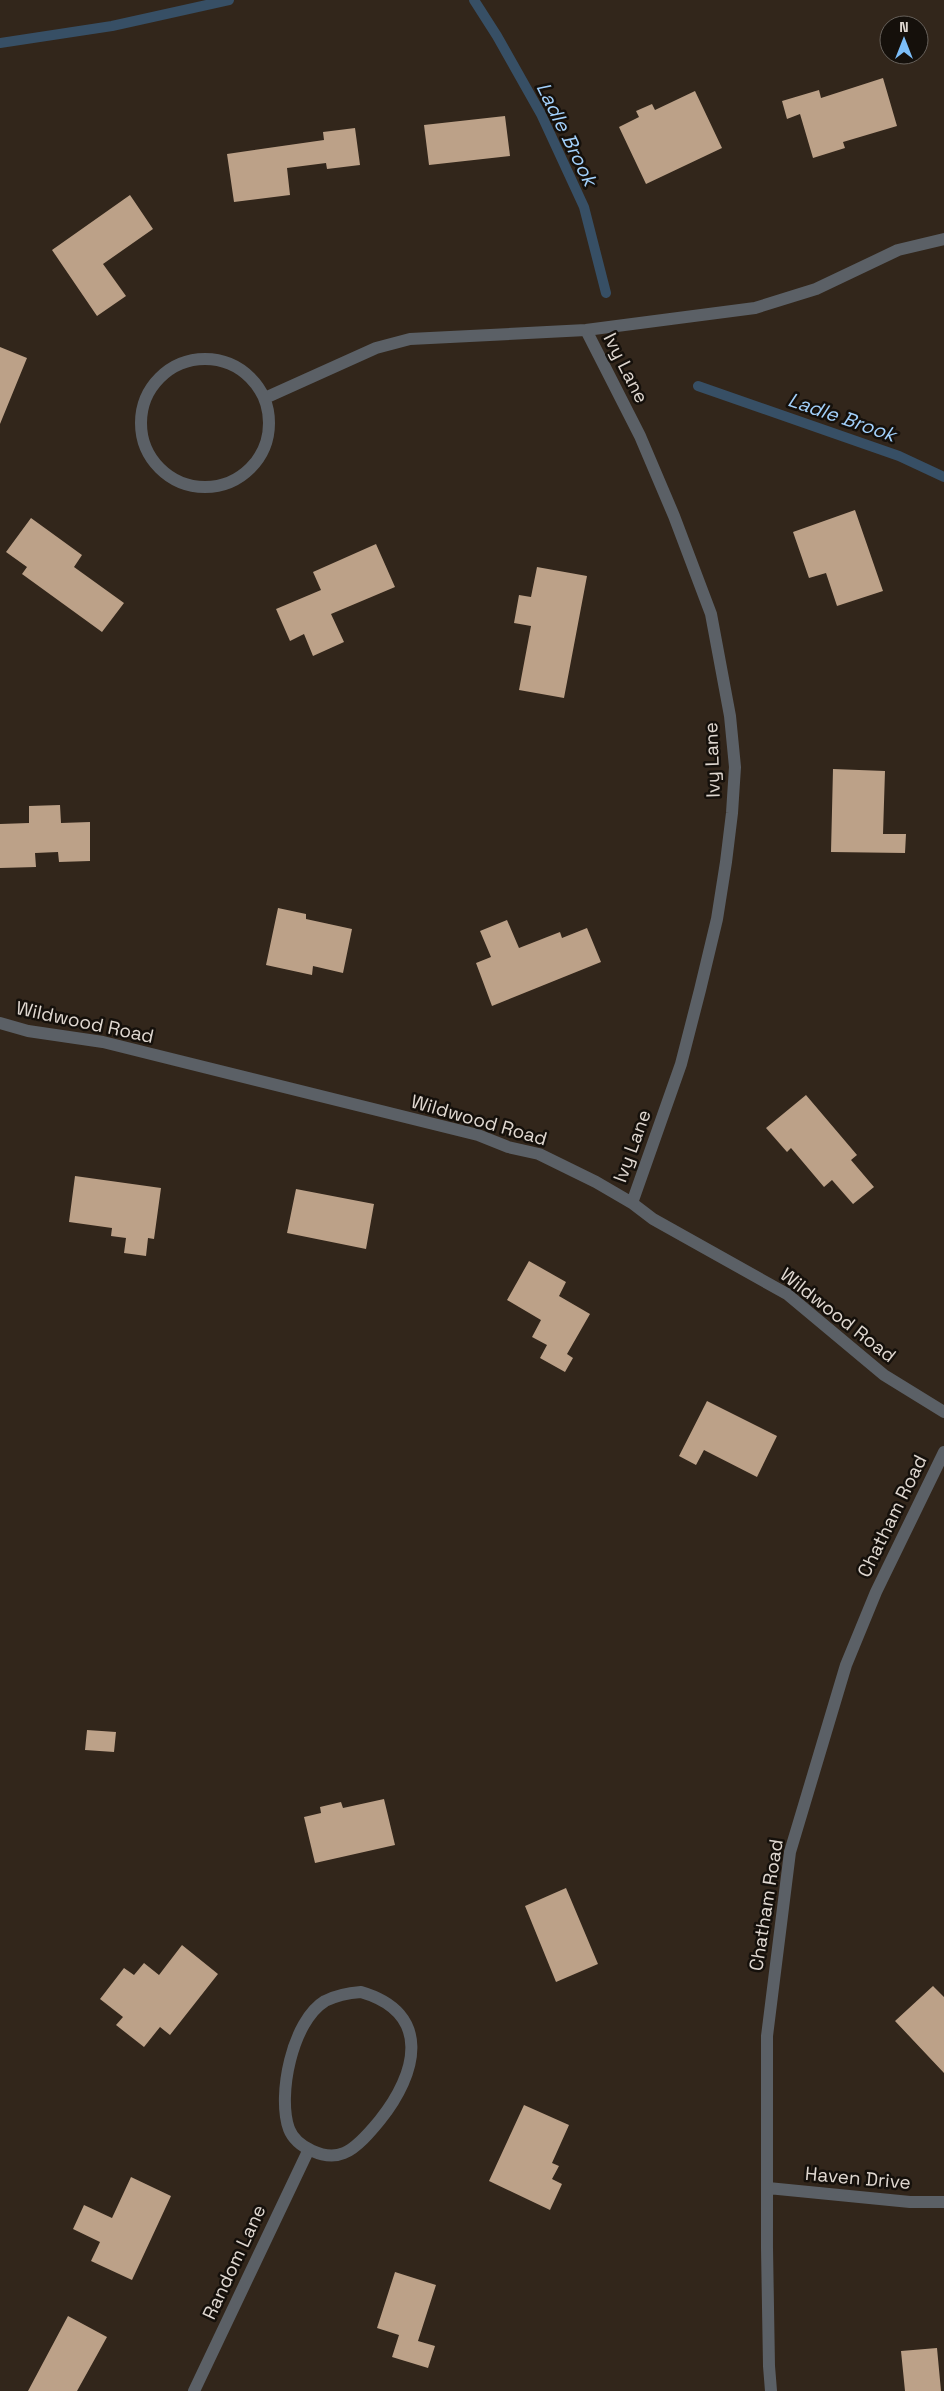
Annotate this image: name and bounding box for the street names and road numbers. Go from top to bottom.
street label: Ivy Lane [598,329,654,407]
street label: Ivy Lane [698,722,726,798]
street label: Wildwood Road [14,995,156,1049]
street label: Wildwood Road [408,1089,550,1151]
street label: Ivy Lane [607,1106,657,1186]
street label: Wildwood Road [775,1262,901,1368]
street label: Chatham Road [852,1451,932,1581]
street label: Chatham Road [743,1837,789,1973]
street label: Haven Drive [804,2161,912,2195]
street label: Random Lane [196,2201,272,2323]

